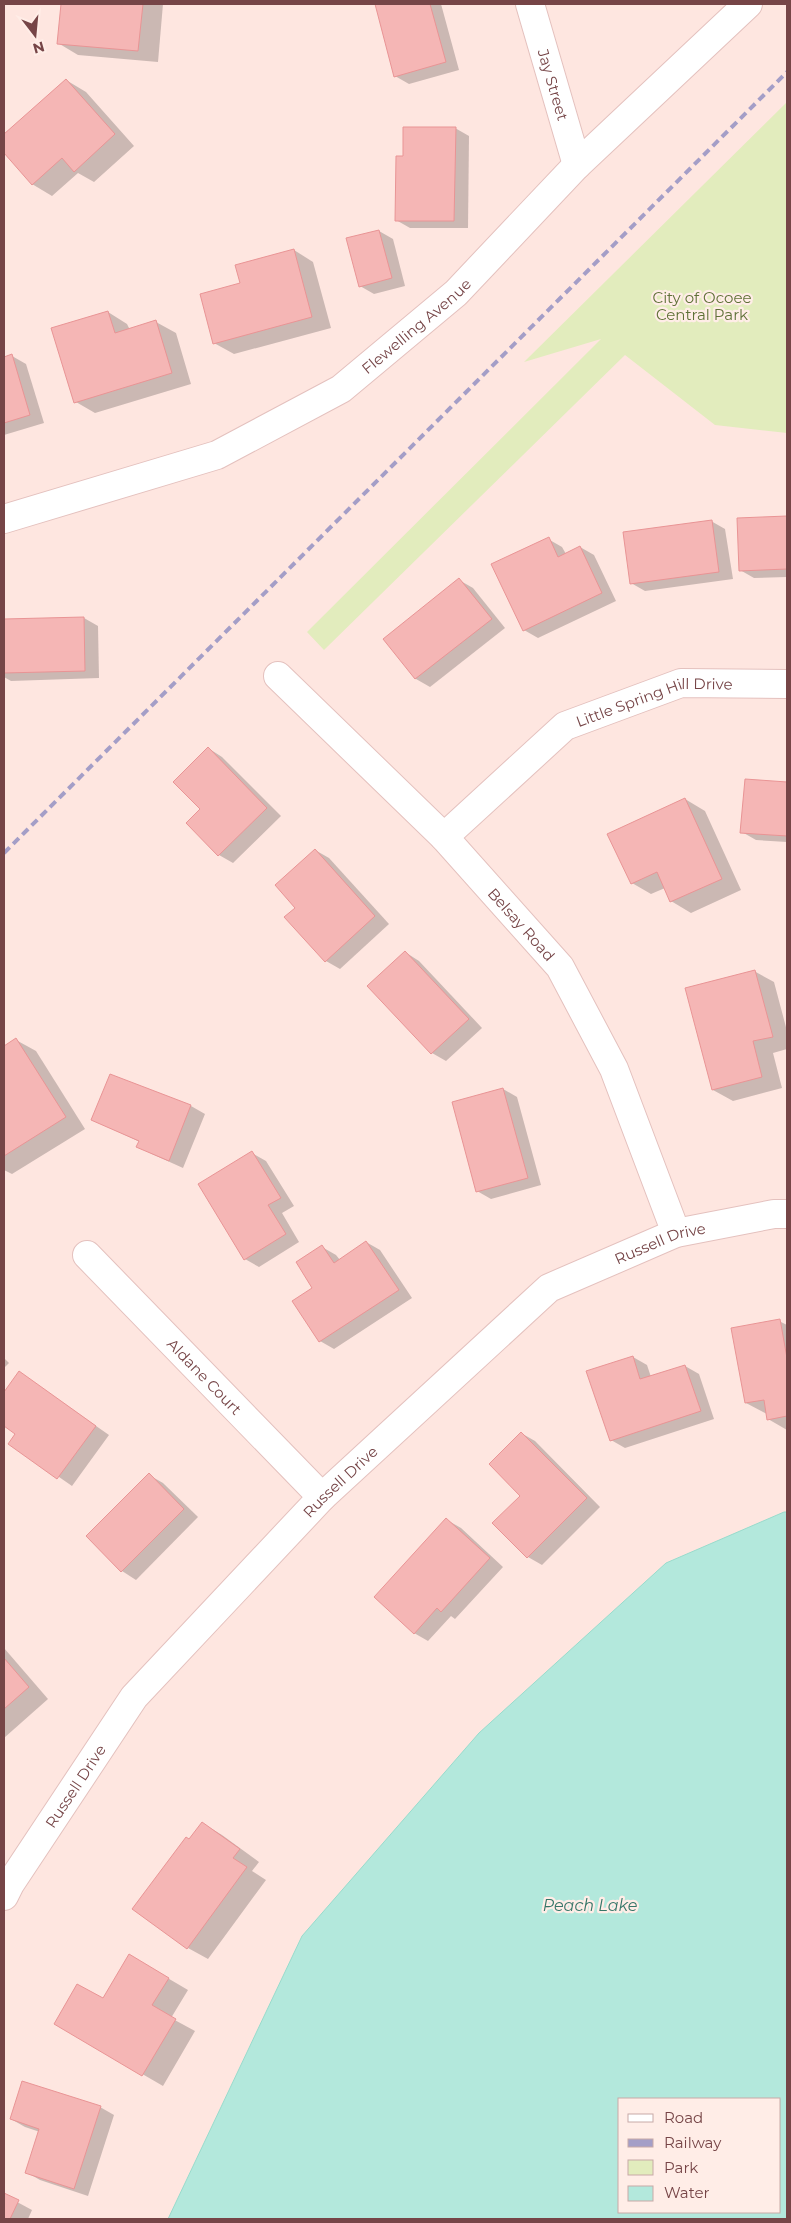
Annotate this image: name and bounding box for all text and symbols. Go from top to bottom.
north arrow [10,10,60,60]
text: N [31,37,47,58]
street label: Jay Street [534,46,573,123]
street label: Flewelling Avenue [357,274,475,378]
park label: City of Ocoee Central Park [653,288,752,324]
street label: Little Spring Hill Drive [573,674,733,731]
street label: Belsay Road [484,884,559,965]
street label: Russell Drive [611,1218,707,1268]
street label: Aldane Court [163,1334,246,1418]
street label: Russell Drive [298,1441,381,1521]
street label: Russell Drive [41,1741,109,1831]
water label: Peach Lake [543,1896,637,1915]
legend [618,2098,781,2213]
text: Road [664,2108,703,2127]
text: Railway [664,2133,722,2152]
text: Park [664,2158,698,2177]
text: Water [664,2183,710,2202]

